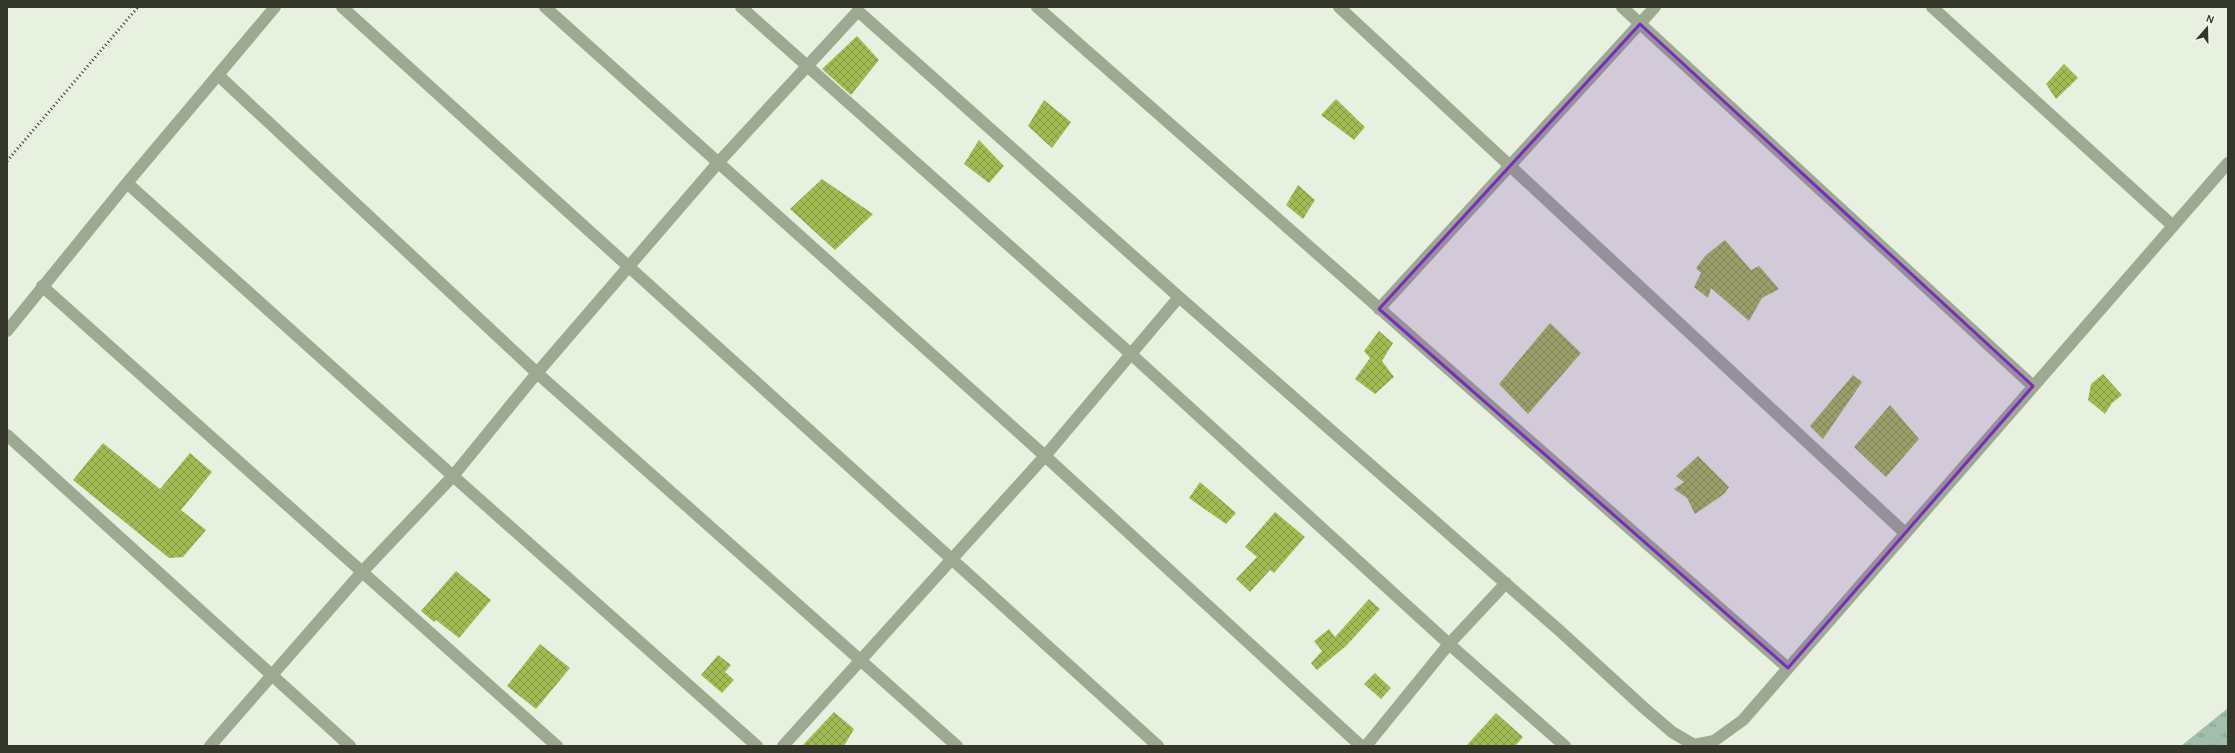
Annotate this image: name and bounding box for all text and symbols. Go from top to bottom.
north arrow [2187,8,2227,48]
text: N [2204,12,2216,27]

